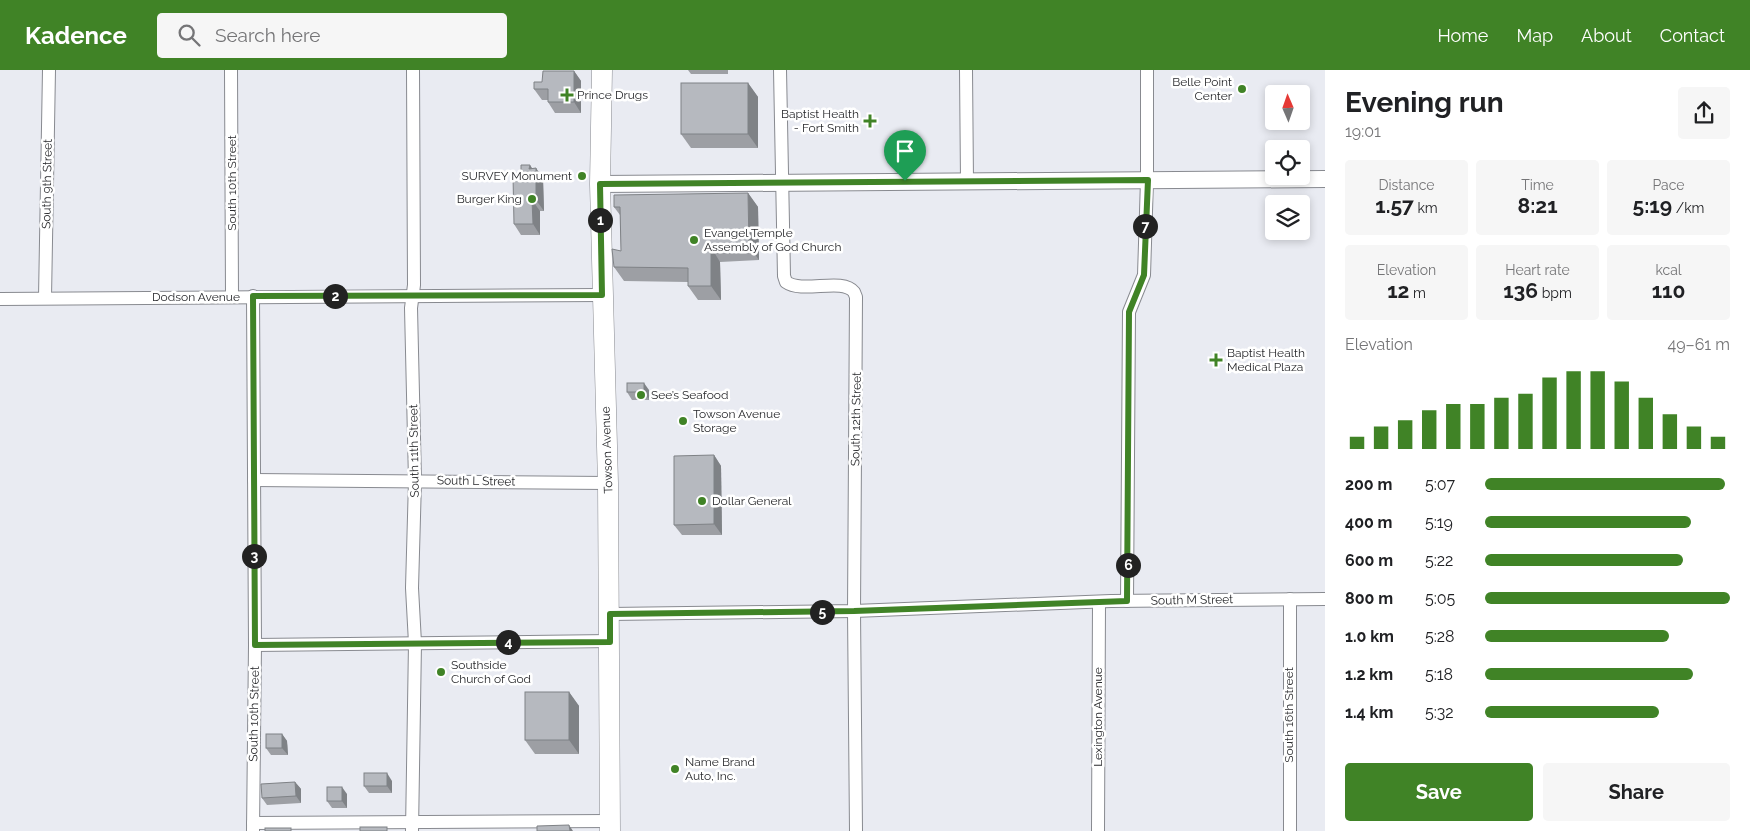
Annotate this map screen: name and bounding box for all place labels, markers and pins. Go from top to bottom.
place label: Belle Point Center [1172,75,1233,103]
marker: Belle Point Center [1236,83,1248,95]
place label: Prince Drugs [577,88,648,102]
marker: Prince Drugs [561,89,573,101]
place label: Baptist Health - Fort Smith [781,107,859,135]
marker: Baptist Health - Fort Smith [863,114,877,128]
pin [884,130,926,181]
place label: SURVEY Monument [461,169,572,183]
marker: SURVEY Monument [576,170,588,182]
place label: Burger King [457,192,522,206]
marker: Burger King [526,193,538,205]
pin: 1 [588,208,612,232]
pin: 7 [1132,214,1158,238]
place label: Evangel Temple Assembly of God Church [704,226,841,254]
marker: Evangel Temple Assembly of God Church [688,234,700,246]
pin: 2 [322,284,348,308]
place label: Baptist Health Medical Plaza [1227,346,1305,374]
marker: Baptist Health Medical Plaza [1209,353,1223,367]
place label: See’s Seafood [651,388,728,402]
marker: See’s Seafood [635,389,647,401]
place label: Towson Avenue Storage [693,407,780,435]
marker: Towson Avenue Storage [677,415,689,427]
place label: Dollar General [712,494,792,508]
marker: Dollar General [696,495,708,507]
pin: 3 [242,544,266,568]
pin: 6 [1116,552,1140,578]
pin: 5 [810,600,834,624]
pin: 4 [496,630,520,654]
place label: Southside Church of God [451,658,531,686]
marker: Southside Church of God [435,666,447,678]
place label: Name Brand Auto, Inc. [685,755,755,783]
marker: Name Brand Auto, Inc. [669,763,681,775]

